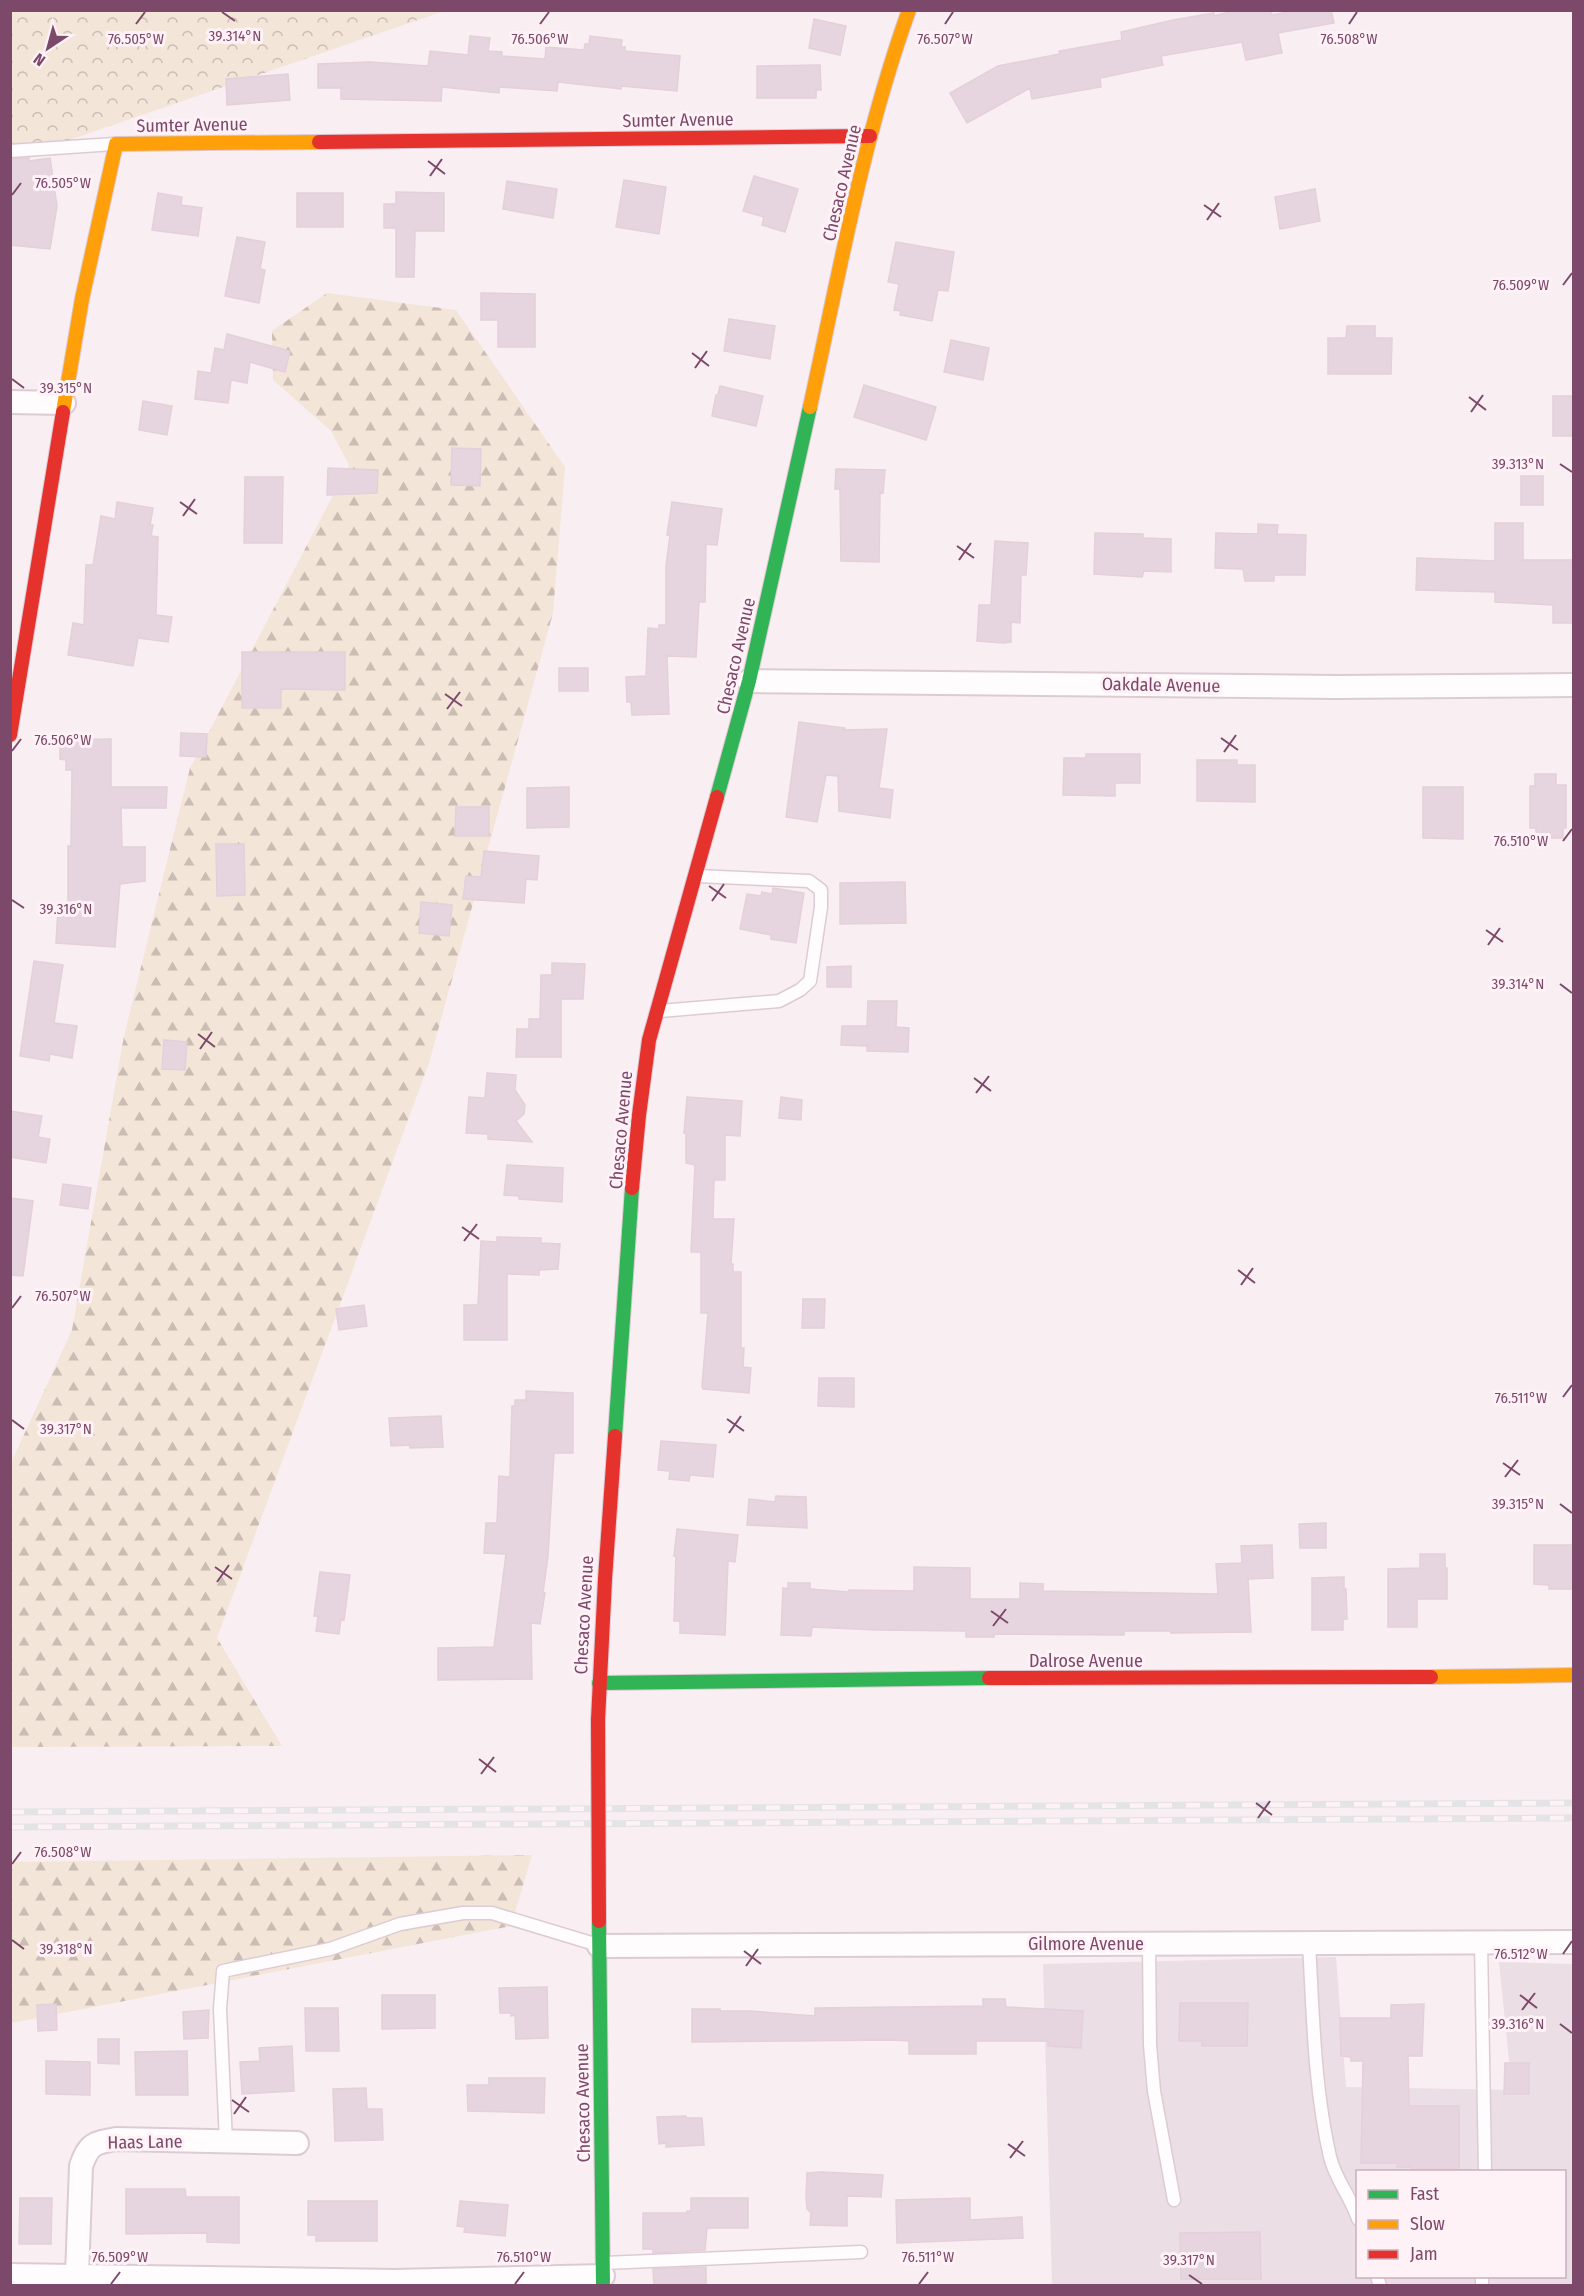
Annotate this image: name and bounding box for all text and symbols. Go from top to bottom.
north arrow [18,18,78,78]
text: 39.314°N [209,27,261,45]
text: 76.505°W [108,30,164,48]
text: 76.506°W [512,30,568,48]
text: 76.507°W [917,30,973,48]
text: 76.508°W [1321,30,1377,48]
text: N [30,49,49,70]
street label: Sumter Avenue [622,108,734,132]
street label: Sumter Avenue [136,113,248,137]
street label: Chesaco Avenue [818,123,866,243]
text: 76.505°W [35,174,91,192]
text: 76.509°W [1493,276,1549,294]
text: 39.315°N [40,379,92,397]
text: 39.313°N [1492,455,1544,473]
street label: Chesaco Avenue [712,596,760,716]
street label: Oakdale Avenue [1102,673,1220,697]
text: 76.506°W [35,731,91,749]
text: 76.510°W [1494,832,1548,850]
text: 39.316°N [40,900,92,918]
text: 39.314°N [1492,975,1544,993]
street label: Chesaco Avenue [605,1070,637,1190]
text: 76.507°W [35,1287,91,1305]
text: 76.511°W [1495,1389,1547,1407]
text: 39.317°N [40,1420,92,1438]
text: 39.315°N [1492,1495,1544,1513]
street label: Chesaco Avenue [570,1555,598,1675]
street label: Dalrose Avenue [1029,1650,1143,1672]
text: 76.508°W [35,1843,91,1861]
street label: Gilmore Avenue [1028,1933,1144,1955]
text: 39.318°N [39,1940,93,1958]
text: 76.512°W [1494,1945,1548,1963]
text: 39.316°N [1492,2015,1544,2033]
street label: Chesaco Avenue [571,2043,595,2163]
street label: Haas Lane [107,2130,183,2154]
legend [1356,2170,1566,2278]
text: Fast [1410,2183,1439,2205]
text: Slow [1410,2213,1445,2235]
text: Jam [1410,2243,1438,2265]
text: 76.509°W [92,2248,148,2266]
text: 76.510°W [497,2248,551,2266]
text: 76.511°W [902,2248,954,2266]
text: 39.317°N [1163,2251,1215,2269]

